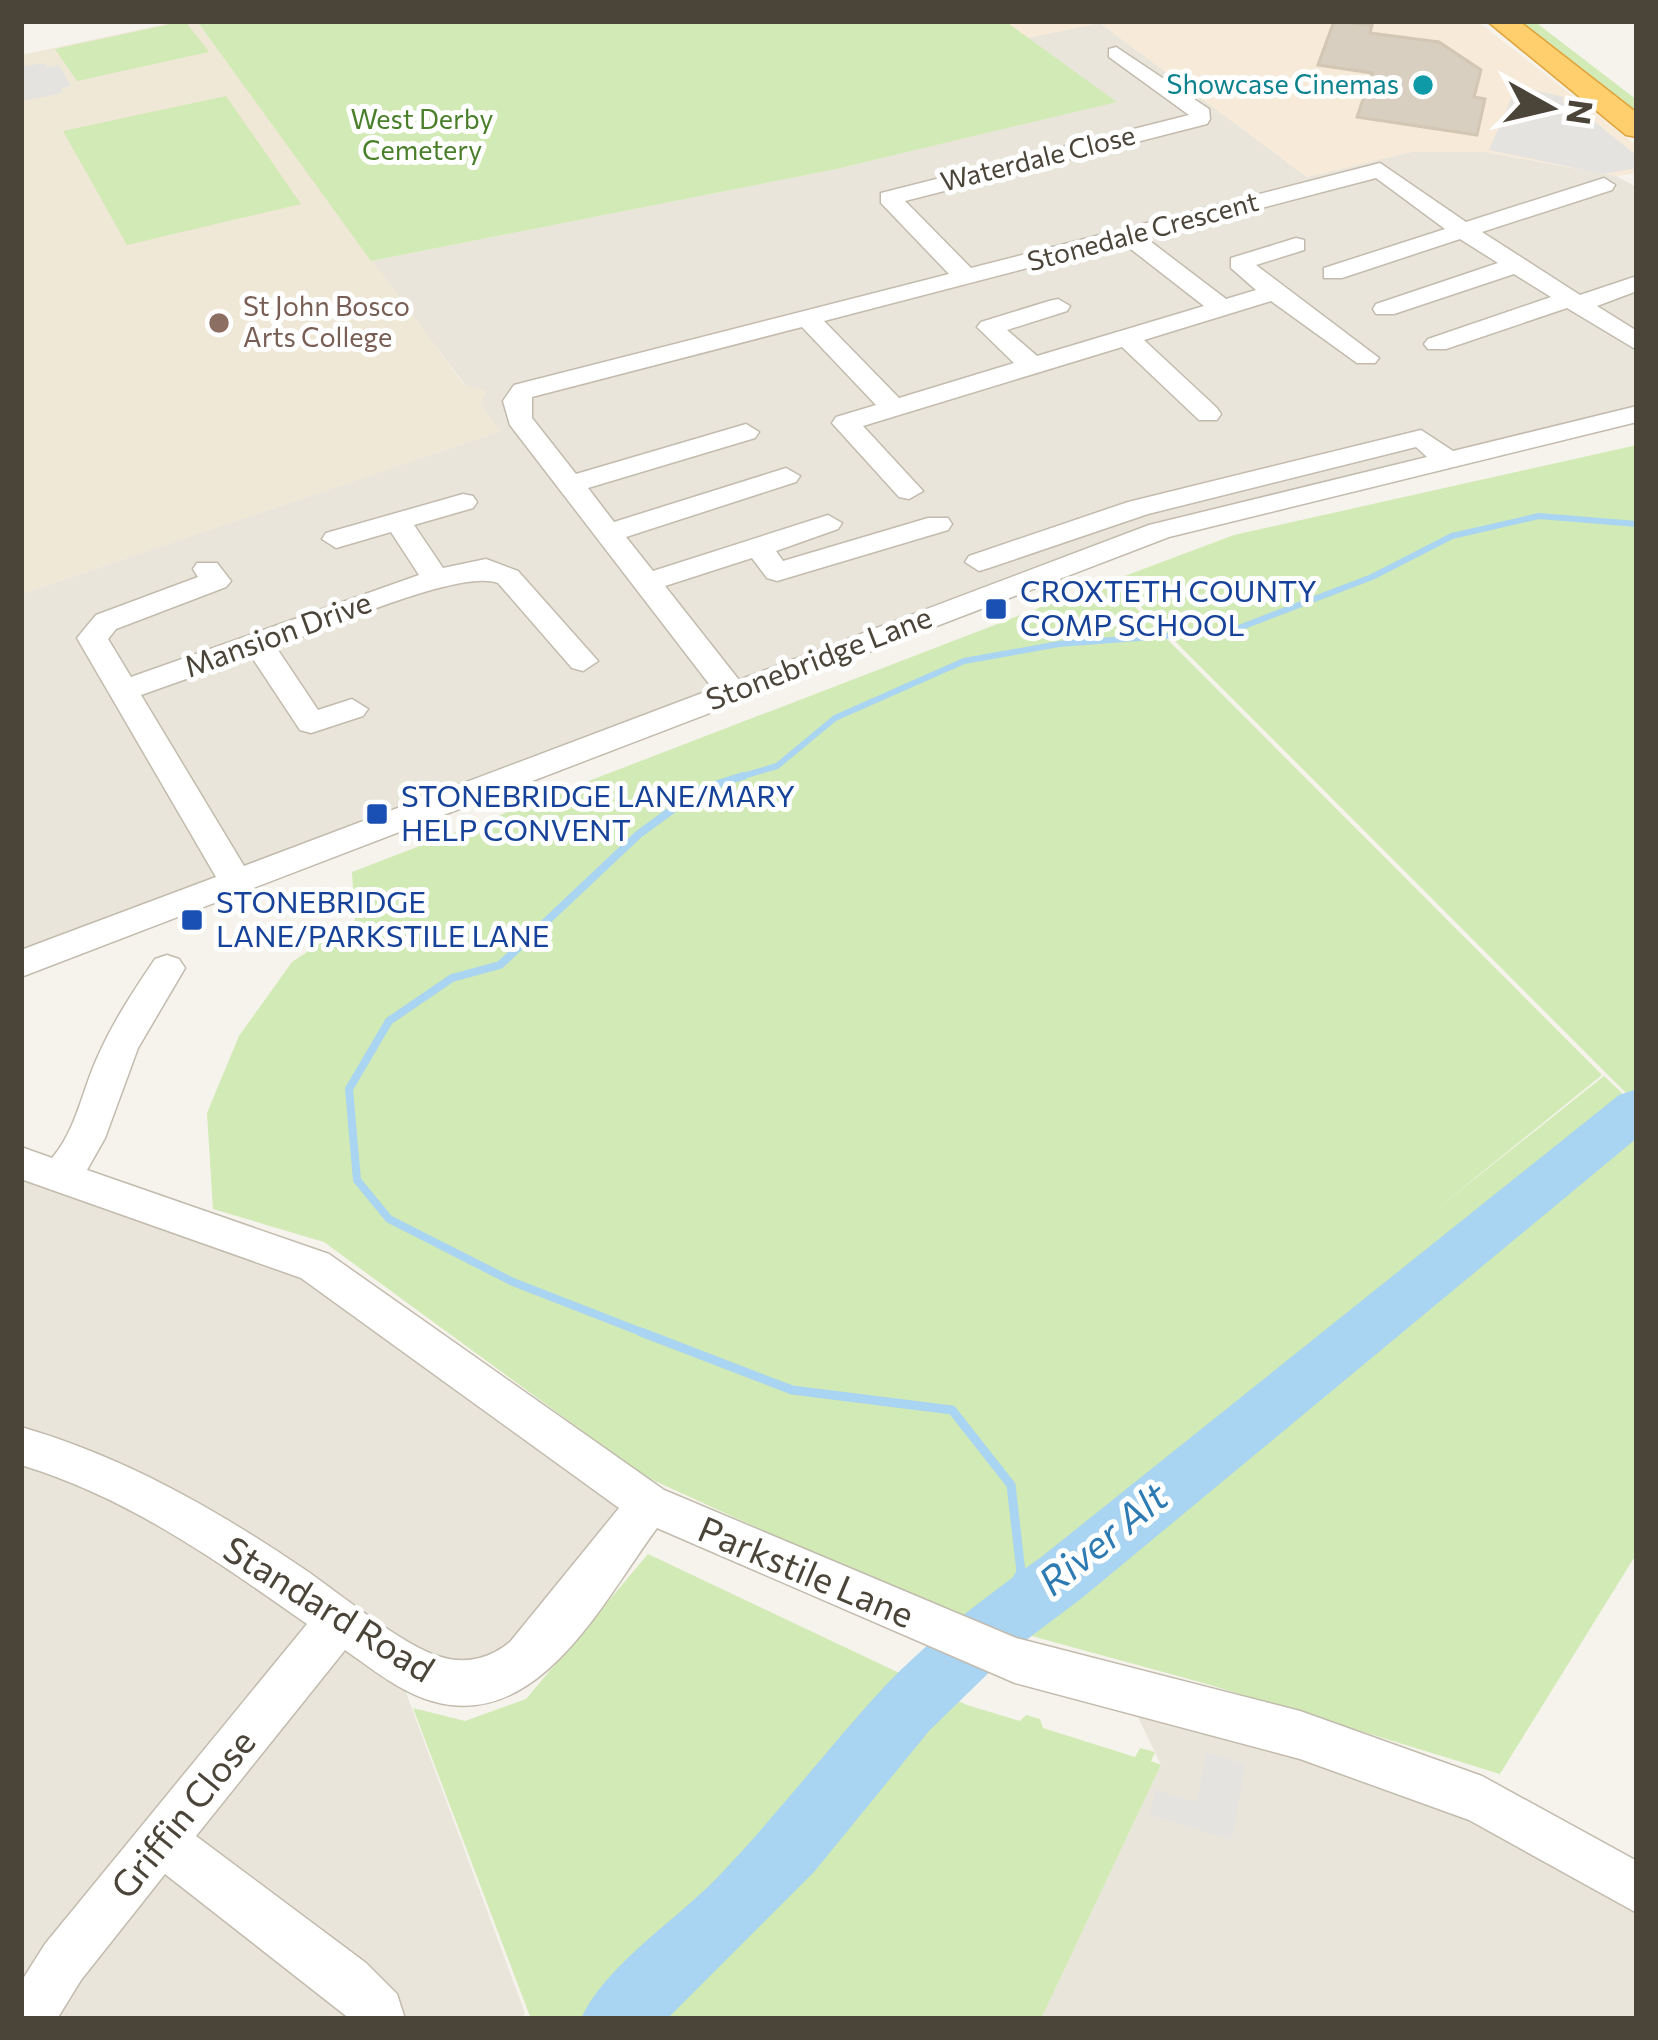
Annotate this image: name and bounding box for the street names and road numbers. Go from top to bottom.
street label: Waterdale Close [937,117,1138,198]
street label: Stonedale Crescent [1024,184,1262,277]
street label: Mansion Drive [179,582,376,684]
street label: Stonebridge Lane [700,597,936,717]
street label: Parkstile Lane [692,1505,921,1635]
street label: Standard Road [217,1525,444,1690]
street label: Griffin Close [100,1719,263,1906]

